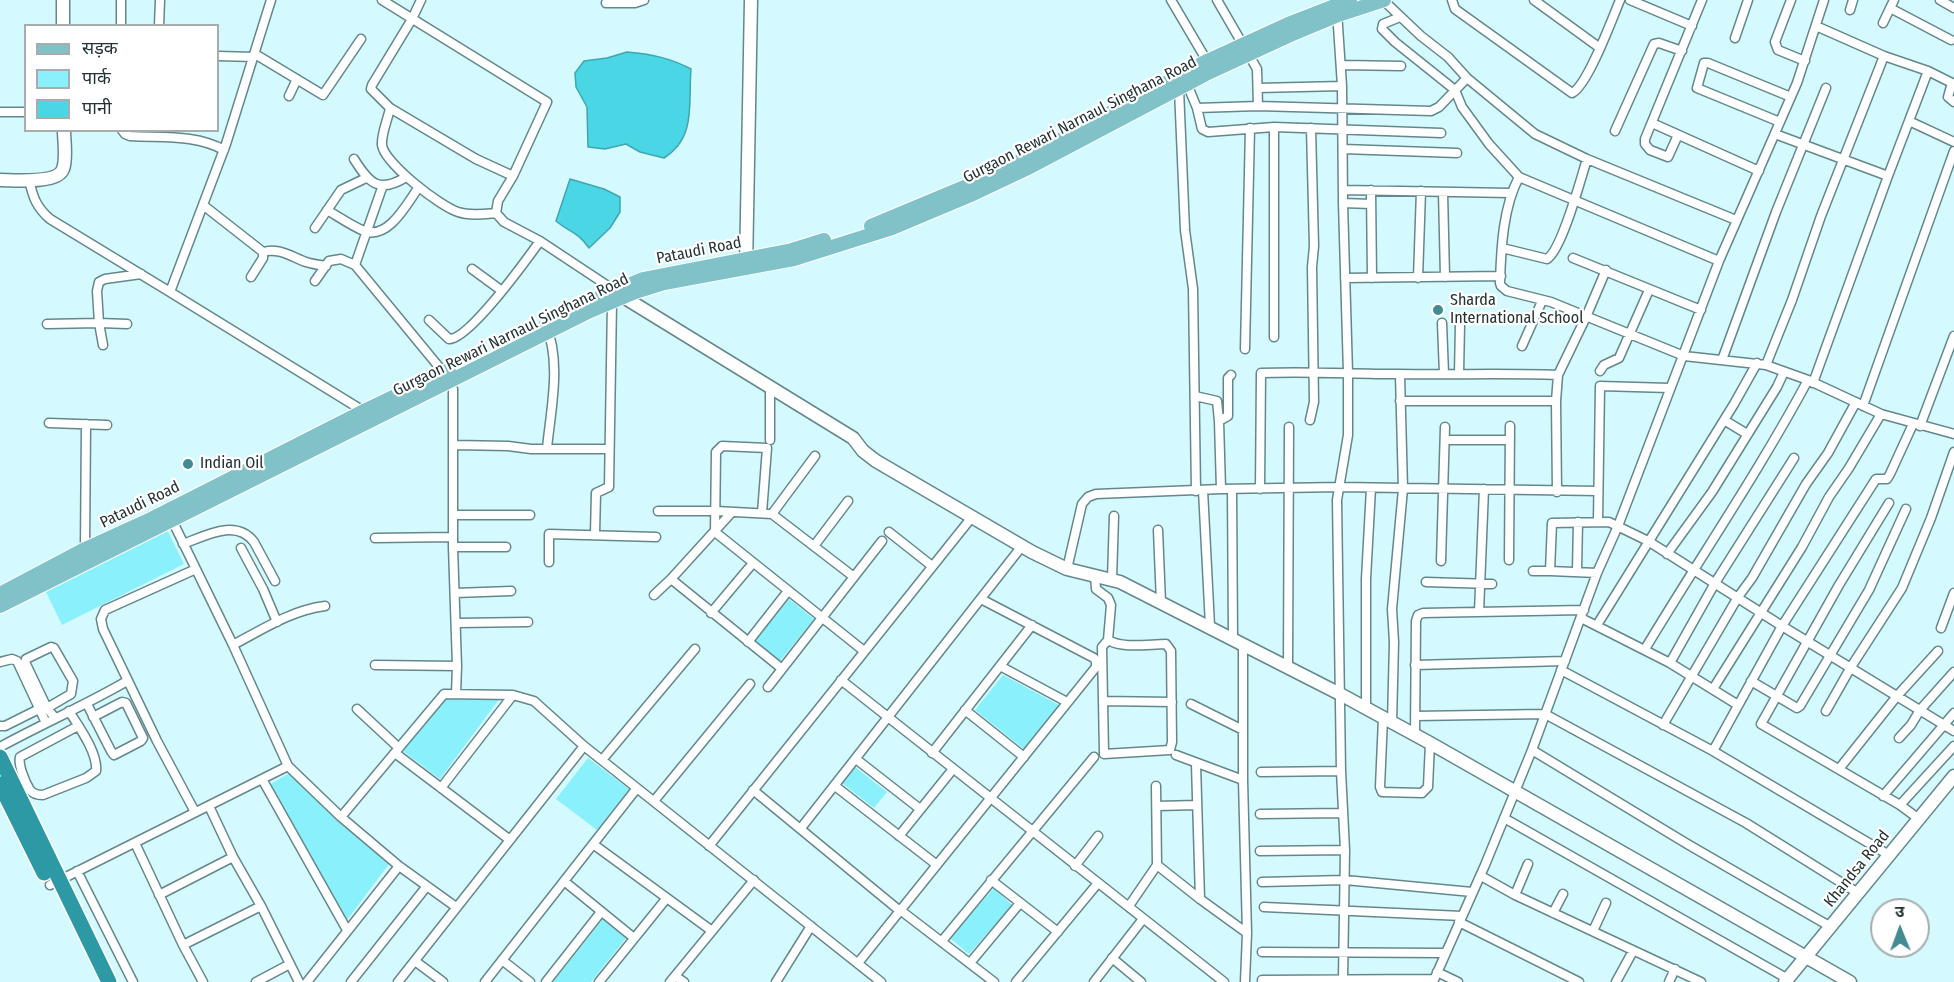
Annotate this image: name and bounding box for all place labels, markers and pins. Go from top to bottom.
place label: Sharda International School [1450,291,1583,329]
marker: Sharda International School [1431,303,1445,317]
place label: Indian Oil [200,454,264,474]
marker: Indian Oil [181,457,195,471]

